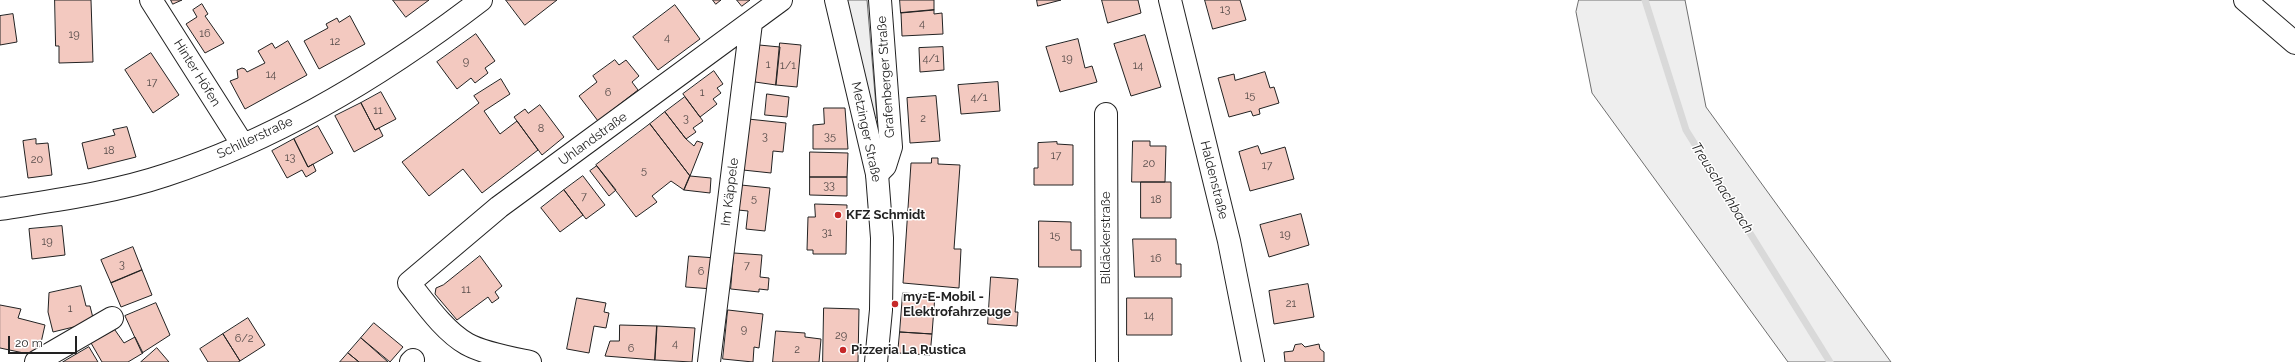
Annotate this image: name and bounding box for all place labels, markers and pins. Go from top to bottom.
place label: KFZ Schmidt [846,207,925,223]
marker: KFZ Schmidt [833,210,843,220]
place label: my-E-Mobil - Elektrofahrzeuge [903,289,1011,320]
marker: my-E-Mobil - Elektrofahrzeuge [890,299,900,309]
place label: Pizzeria La Rustica [851,342,966,358]
marker: Pizzeria La Rustica [838,345,848,355]

